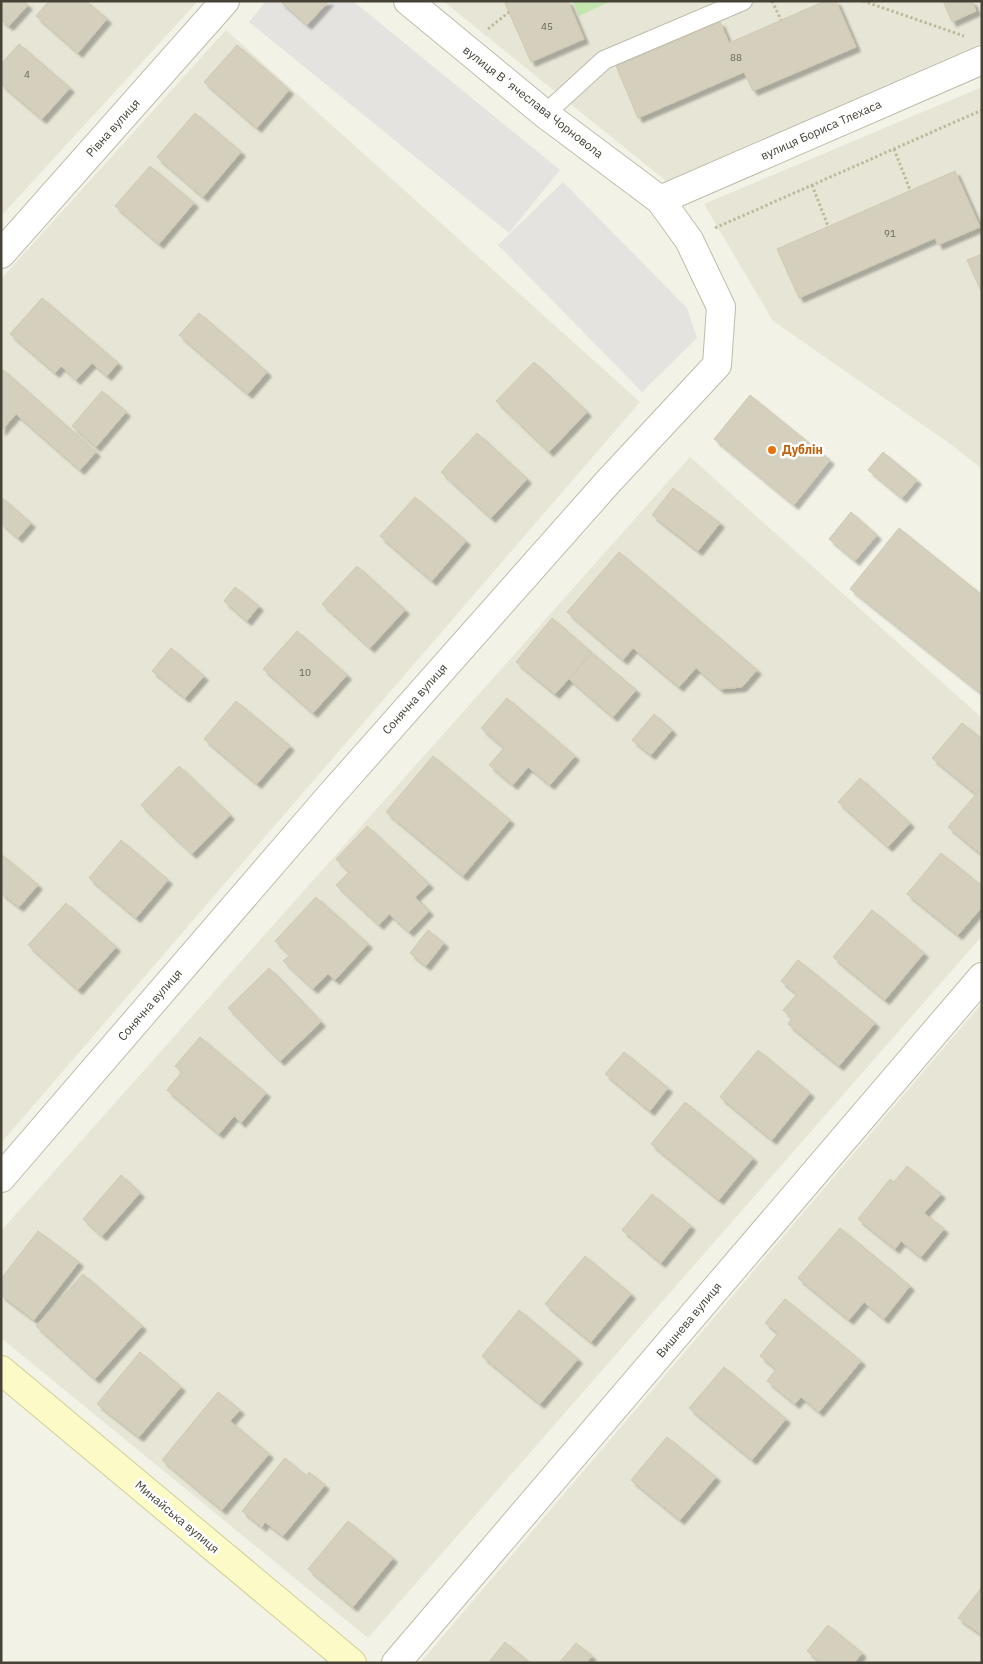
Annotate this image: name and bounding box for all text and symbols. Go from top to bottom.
house number: 45 [541,20,553,33]
street label: вулиця Вʼячеслава Чорновола [460,42,607,161]
house number: 88 [730,51,742,64]
house number: 4 [24,68,30,81]
street label: Рівна вулиця [83,95,143,160]
street label: вулиця Бориса Тлехаса [758,96,884,163]
house number: 91 [884,227,896,240]
place label: Дублін [782,442,823,457]
marker: Дублін [766,444,778,456]
street label: Сонячна вулиця [379,660,450,737]
house number: 10 [299,666,311,679]
street label: Сонячна вулиця [114,966,185,1044]
street label: Вишнева вулиця [653,1279,725,1360]
street label: Минайська вулиця [132,1477,222,1556]

